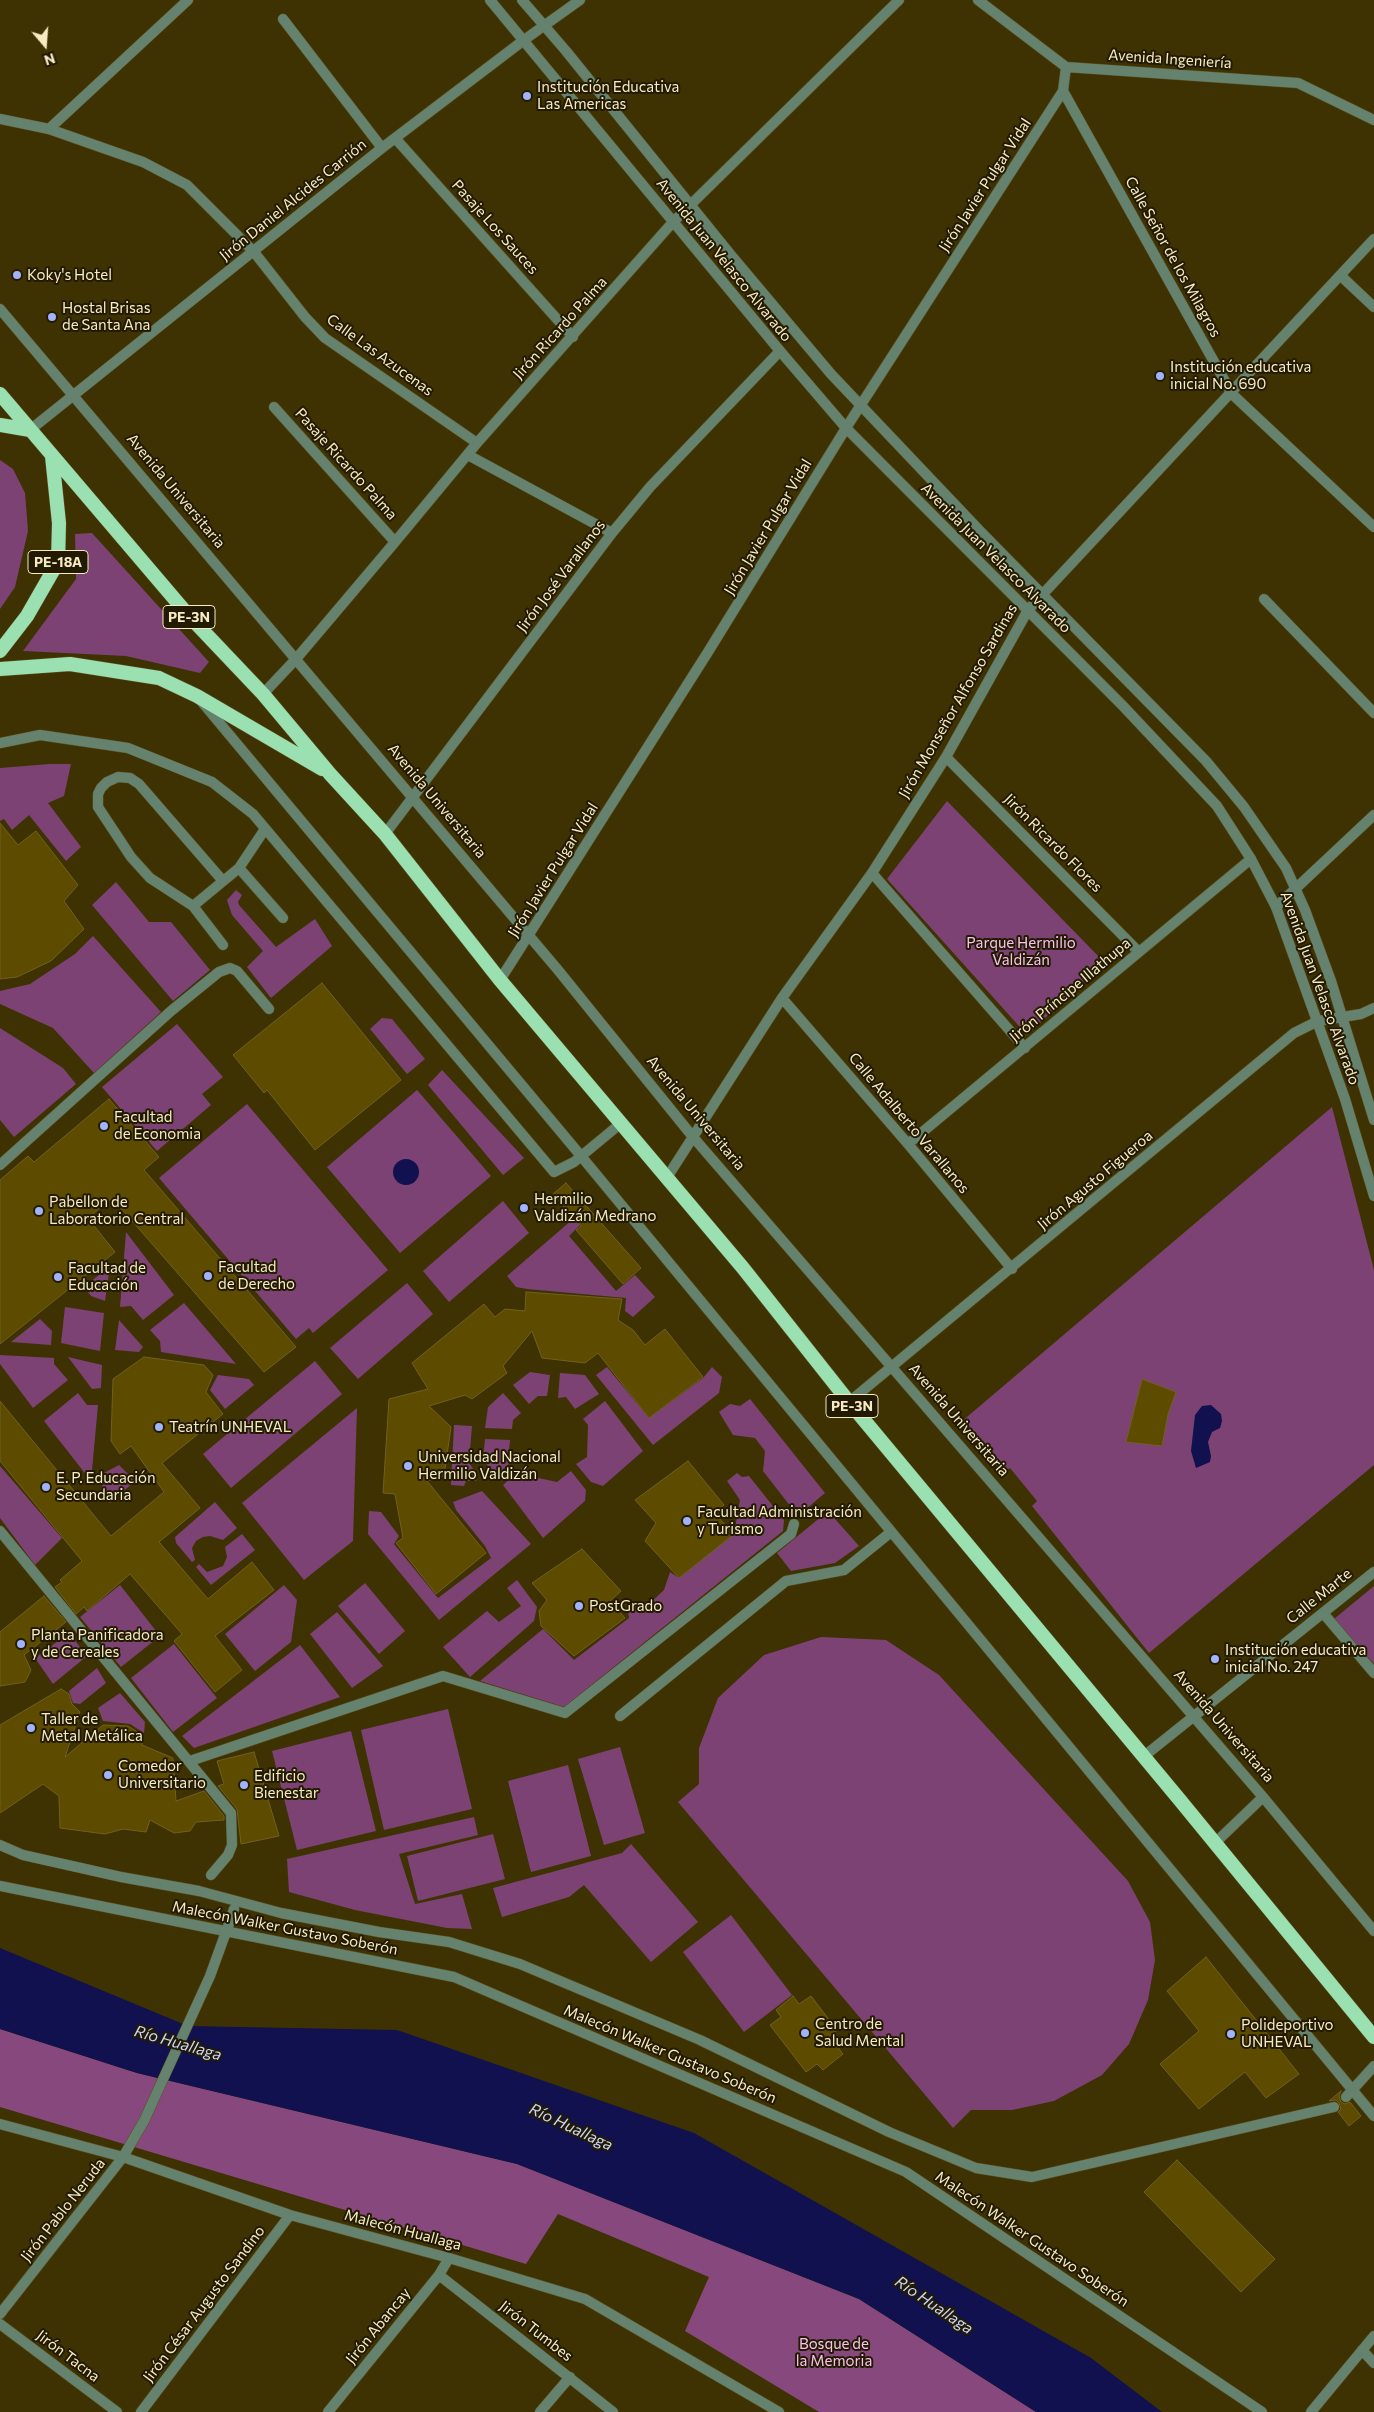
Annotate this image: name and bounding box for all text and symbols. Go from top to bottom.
north arrow [20,20,70,70]
street label: Avenida Ingeniería [1108,46,1232,72]
text: N [42,50,57,69]
place label: Institución Educativa Las Americas [537,78,679,113]
marker: Institución Educativa Las Americas [521,90,533,102]
street label: Jirón Javier Pulgar Vidal [935,115,1035,255]
street label: Jirón Daniel Alcides Carrión [216,135,370,265]
street label: Calle Señor de los Milagros [1121,174,1225,340]
street label: Avenida Juan Velasco Alvarado [653,175,795,345]
street label: Pasaje Los Sauces [448,176,542,278]
place label: Koky's Hotel [27,266,112,284]
marker: Koky's Hotel [11,269,23,281]
street label: Jirón Ricardo Palma [509,273,611,383]
place label: Hostal Brisas de Santa Ana [62,299,151,334]
street label: Calle Las Azucenas [323,310,437,400]
marker: Hostal Brisas de Santa Ana [46,311,58,323]
place label: Institución educativa inicial No. 690 [1170,358,1311,393]
marker: Institución educativa inicial No. 690 [1154,370,1166,382]
street label: Pasaje Ricardo Palma [291,404,401,524]
street label: Avenida Universitaria [123,430,229,552]
street label: Jirón Javier Pulgar Vidal [720,456,816,598]
street label: Avenida Juan Velasco Alvarado [917,479,1075,637]
street label: Jirón José Varallanos [513,516,609,636]
road number: PE-18A [28,550,88,574]
street label: Jirón Monseñor Alfonso Sardinas [895,601,1021,801]
road number: PE-3N [163,606,215,628]
street label: Avenida Universitaria [384,740,490,862]
street label: Jirón Ricardo Flores [1000,790,1106,896]
street label: Jirón Javier Pulgar Vidal [504,799,602,941]
street label: Avenida Juan Velasco Alvarado [1277,889,1363,1087]
park label: Parque Hermilio Valdizán [966,934,1076,969]
street label: Jirón Príncipe Illathupa [1006,934,1134,1046]
street label: Calle Adalberto Varallanos [845,1049,973,1197]
street label: Avenida Universitaria [643,1052,749,1174]
place label: Facultad de Economia [114,1108,201,1143]
marker: Facultad de Economia [98,1120,110,1132]
street label: Jirón Agusto Figueroa [1034,1127,1156,1233]
place label: Hermilio Valdizán Medrano [534,1190,657,1225]
place label: Pabellon de Laboratorio Central [49,1193,184,1228]
marker: Hermilio Valdizán Medrano [518,1202,530,1214]
marker: Pabellon de Laboratorio Central [33,1205,45,1217]
place label: Facultad de Derecho [218,1258,295,1293]
place label: Facultad de Educación [68,1259,146,1294]
marker: Facultad de Derecho [202,1270,214,1282]
marker: Facultad de Educación [52,1271,64,1283]
street label: Avenida Universitaria [905,1360,1013,1480]
road number: PE-3N [826,1394,878,1418]
place label: Teatrín UNHEVAL [169,1418,291,1436]
marker: Teatrín UNHEVAL [153,1421,165,1433]
place label: Universidad Nacional Hermilio Valdizán [418,1448,561,1483]
marker: Universidad Nacional Hermilio Valdizán [402,1460,414,1472]
place label: E. P. Educación Secundaria [56,1469,156,1504]
marker: E. P. Educación Secundaria [40,1481,52,1493]
place label: Facultad Administración y Turismo [697,1503,862,1538]
marker: Facultad Administración y Turismo [681,1515,693,1527]
street label: Calle Marte [1283,1564,1355,1628]
place label: PostGrado [589,1597,662,1615]
marker: PostGrado [573,1600,585,1612]
place label: Planta Panificadora y de Cereales [31,1626,164,1661]
marker: Planta Panificadora y de Cereales [15,1638,27,1650]
place label: Institución educativa inicial No. 247 [1225,1641,1366,1676]
marker: Institución educativa inicial No. 247 [1209,1653,1221,1665]
street label: Avenida Universitaria [1170,1666,1278,1786]
place label: Taller de Metal Metálica [41,1710,143,1745]
marker: Taller de Metal Metálica [25,1722,37,1734]
place label: Comedor Universitario [118,1757,206,1792]
place label: Edificio Bienestar [254,1767,319,1802]
marker: Comedor Universitario [102,1769,114,1781]
marker: Edificio Bienestar [238,1779,250,1791]
street label: Malecón Walker Gustavo Soberón [171,1897,399,1959]
street label: Malecón Walker Gustavo Soberón [561,2001,779,2107]
place label: Centro de Salud Mental [815,2015,904,2050]
place label: Polideportivo UNHEVAL [1241,2016,1334,2051]
water label: Río Huallaga [132,2021,224,2065]
marker: Centro de Salud Mental [799,2027,811,2039]
marker: Polideportivo UNHEVAL [1225,2028,1237,2040]
water label: Río Huallaga [526,2099,616,2155]
street label: Jirón Pablo Neruda [17,2155,109,2265]
street label: Malecón Walker Gustavo Soberón [932,2167,1132,2311]
street label: Malecón Huallaga [343,2206,463,2254]
street label: Jirón César Augusto Sandino [139,2222,269,2386]
water label: Río Huallaga [891,2272,977,2338]
street label: Jirón Abancay [342,2284,414,2368]
street label: Jirón Tumbes [496,2297,576,2365]
street label: Jirón Tacna [33,2326,103,2386]
park label: Bosque de la Memoria [796,2335,872,2370]

